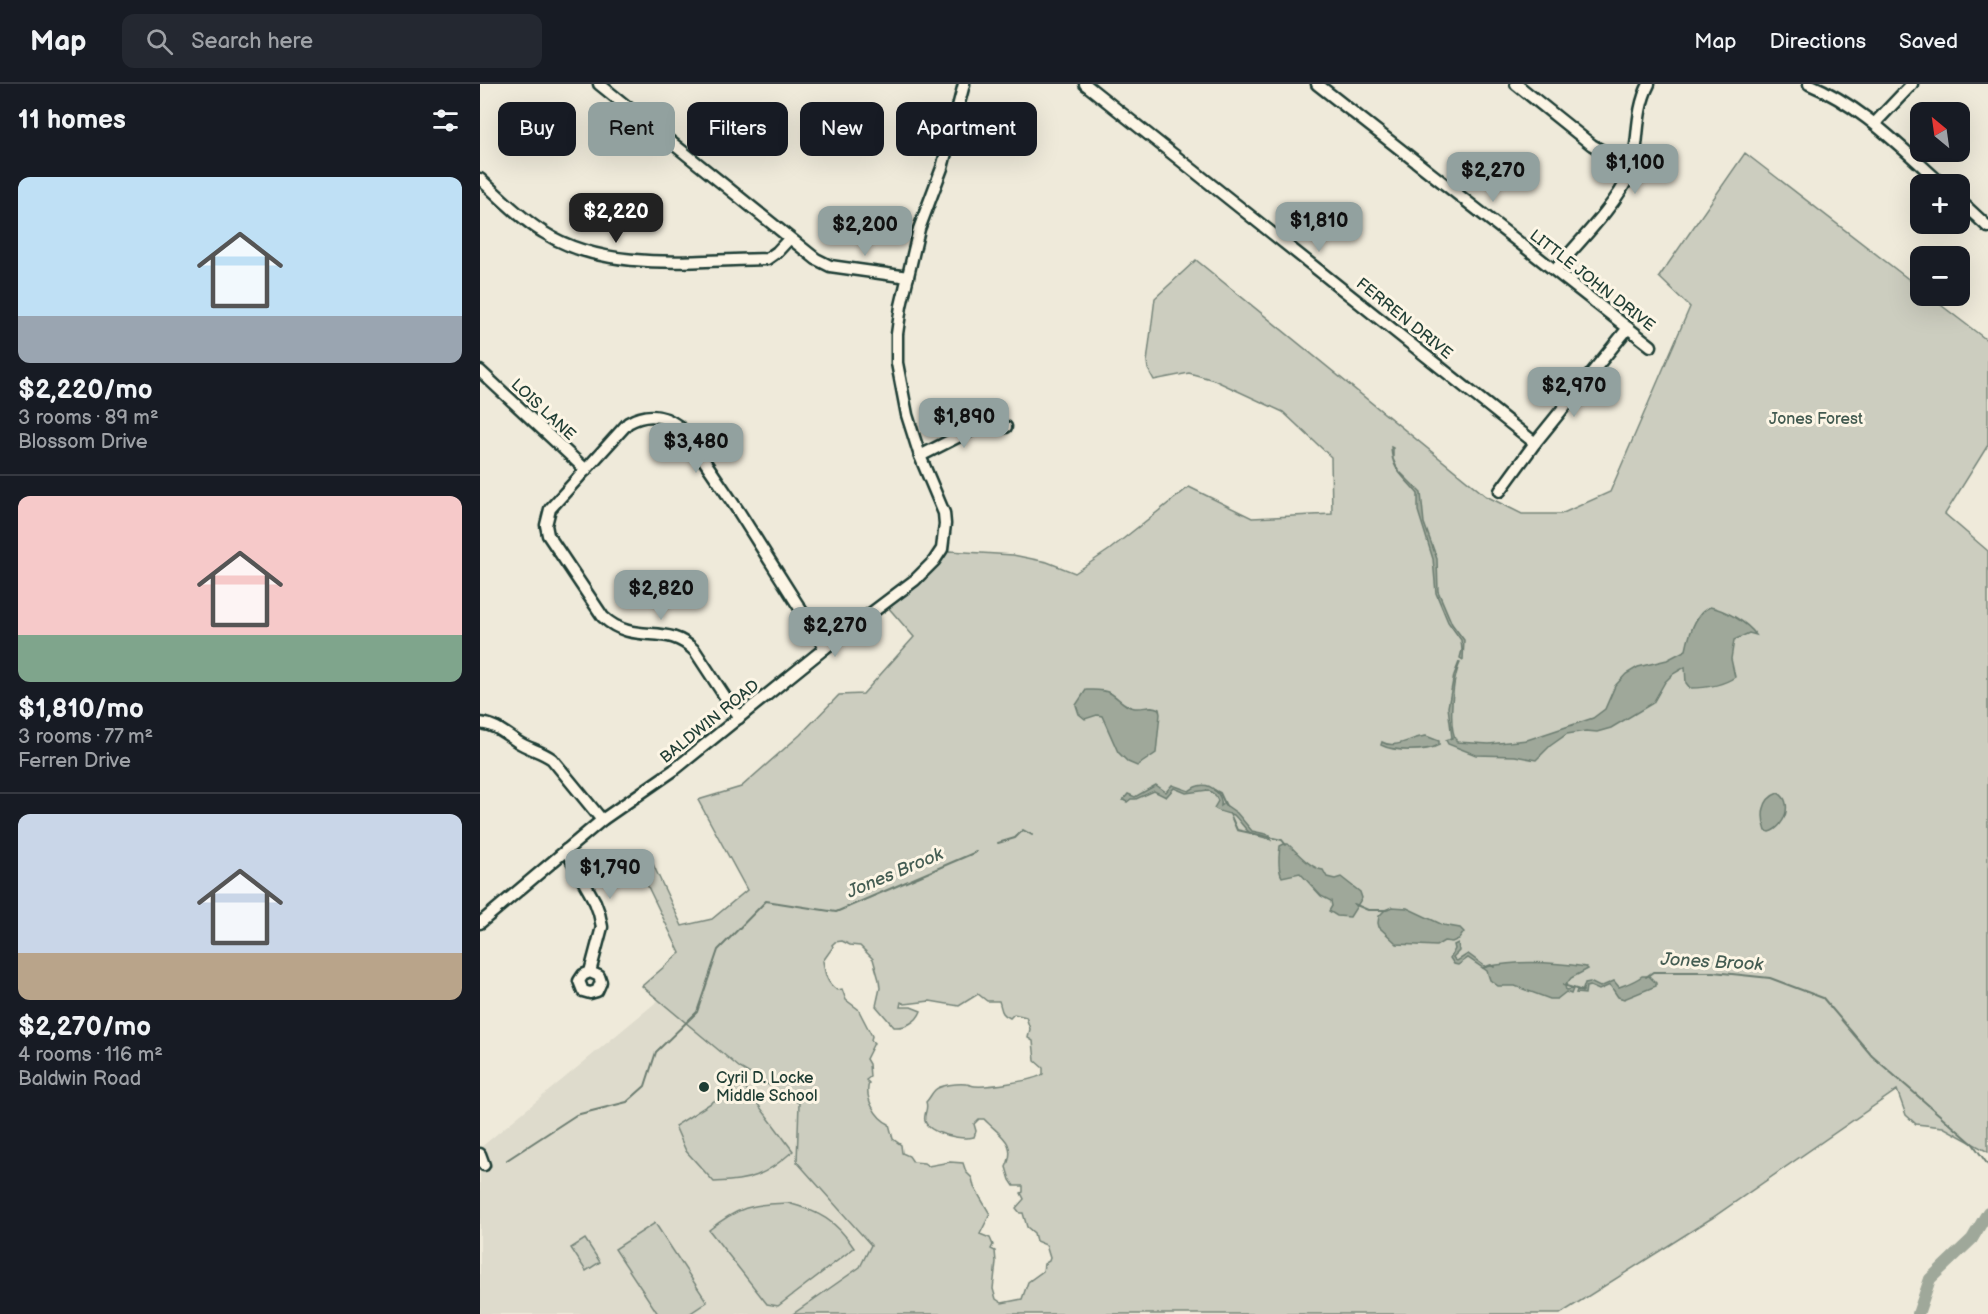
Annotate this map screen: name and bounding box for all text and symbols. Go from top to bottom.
search box [122,14,542,68]
text: Map [30,25,86,58]
icon: search [143,25,176,58]
text: Search here [191,28,313,55]
text: Map [1694,29,1737,54]
text: Directions [1770,29,1866,54]
text: Saved [1899,29,1958,54]
chip: Buy [498,102,576,156]
chip: Rent [588,102,675,156]
chip: Filters [687,102,788,156]
chip: New [800,102,884,156]
chip: Apartment [896,102,1037,156]
north arrow [1910,102,1970,162]
map controls [1910,102,1970,306]
icon: filters [429,104,462,137]
text: 11 homes [18,105,126,136]
pin: $1,100 [1586,144,1684,195]
text: $1,100 [1605,151,1665,175]
pin: $2,270 [1444,152,1542,203]
text: $2,270 [1461,159,1525,183]
button: + [1910,174,1970,234]
pin: $2,220 [567,193,665,244]
text: $2,220 [583,200,649,224]
pin: $1,810 [1270,202,1368,253]
pin: $2,200 [816,206,914,257]
text: $1,810 [1290,209,1348,233]
text: $2,200 [832,213,898,237]
icon: home [186,216,294,324]
street label: LITTLE JOHN DRIVE [1526,226,1658,336]
button: − [1910,246,1970,306]
street label: FERREN DRIVE [1352,274,1456,364]
pin: $2,970 [1525,367,1623,418]
text: $2,970 [1542,374,1606,398]
text: $2,220/mo [18,375,153,406]
street label: LOIS LANE [507,375,579,445]
pin: $1,890 [915,398,1013,449]
text: $1,890 [933,405,995,429]
text: 3 rooms · 89 m² [18,406,159,430]
park label: Jones Forest [1769,410,1863,429]
pin: $3,480 [647,423,745,474]
text: Blossom Drive [18,430,148,454]
text: $3,480 [663,430,729,454]
icon: home [186,535,294,643]
pin: $2,820 [612,570,710,621]
text: $2,820 [628,577,694,601]
pin: $2,270 [786,607,884,658]
text: $2,270 [803,614,867,638]
street label: BALDWIN ROAD [657,676,763,768]
text: $1,810/mo [18,694,144,725]
text: 3 rooms · 77 m² [18,725,153,749]
text: Ferren Drive [18,749,131,773]
water label: Jones Brook [843,843,947,903]
pin: $1,790 [561,849,659,900]
icon: home [186,853,294,961]
text: $1,790 [579,856,641,880]
water label: Jones Brook [1659,949,1765,975]
text: $2,270/mo [18,1012,151,1043]
text: 4 rooms · 116 m² [18,1043,163,1067]
text: Baldwin Road [18,1067,141,1091]
place label: Cyril D. Locke Middle School [716,1069,818,1106]
marker: Cyril D. Locke Middle School [697,1080,711,1094]

